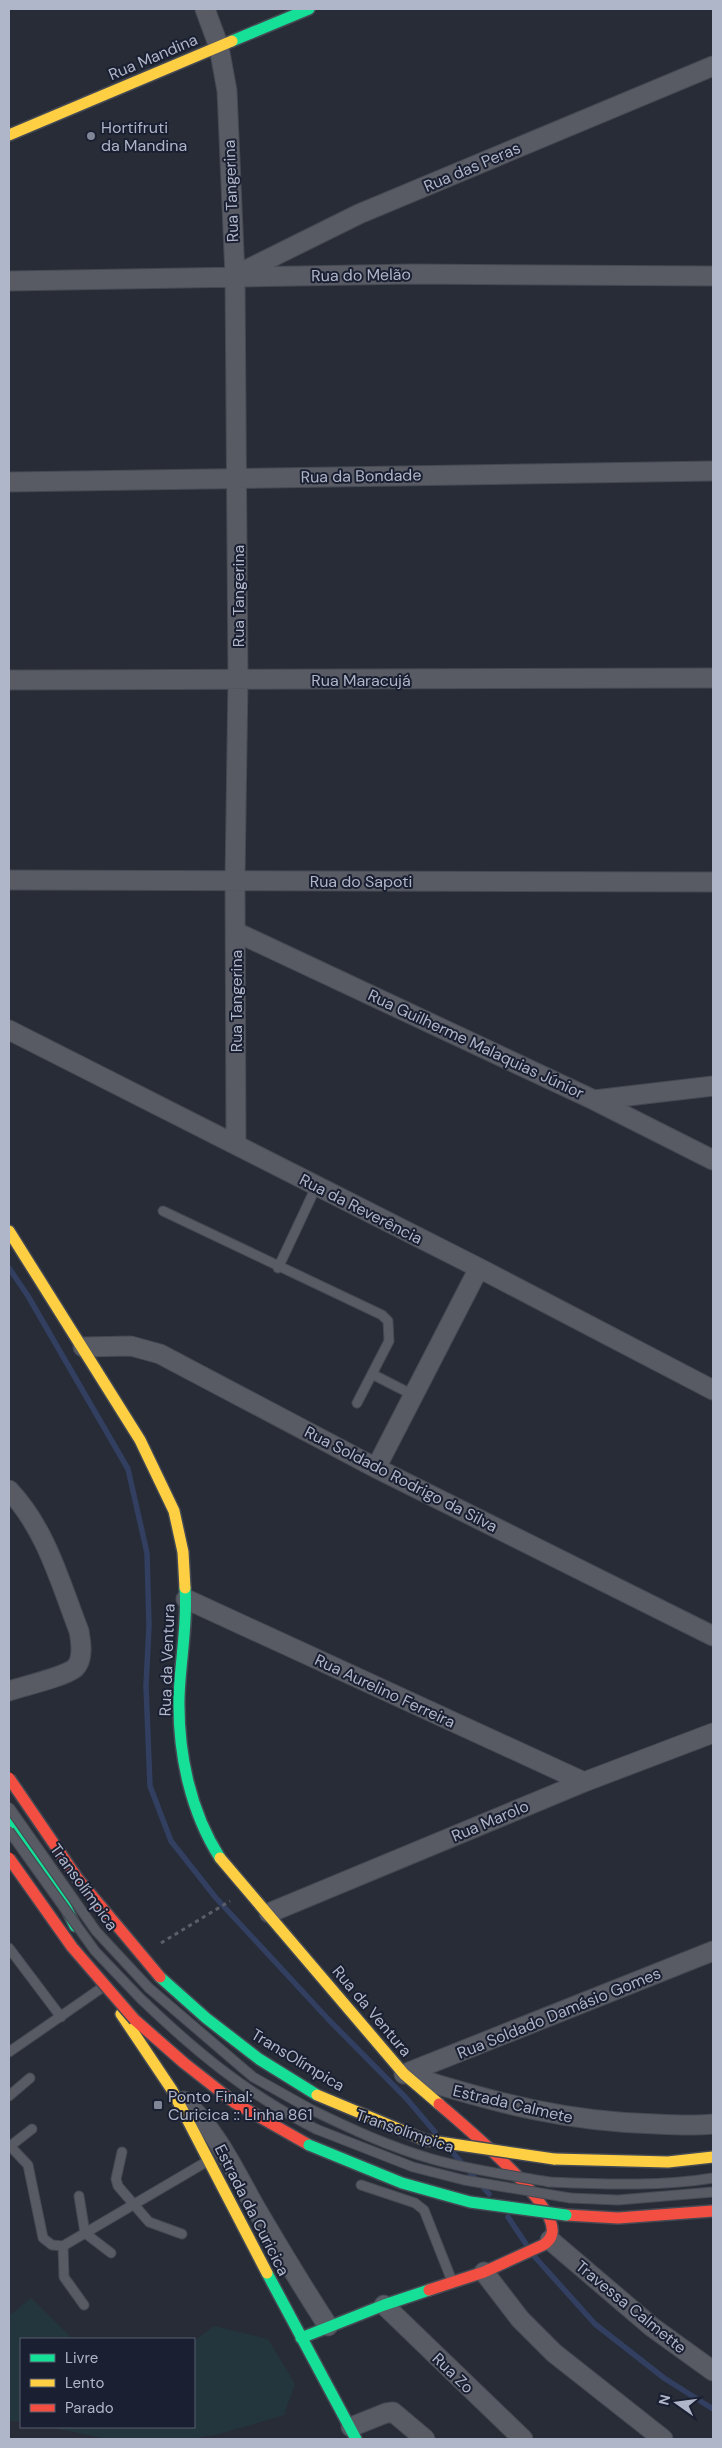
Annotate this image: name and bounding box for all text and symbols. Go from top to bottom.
street label: Rua Mandina [105,29,201,85]
place label: Hortifruti da Mandina [101,117,187,156]
marker: Hortifruti da Mandina [85,130,97,142]
street label: Rua das Peras [420,137,524,197]
street label: Rua Tangerina [219,139,243,243]
street label: Rua do Melão [311,264,411,286]
street label: Rua da Bondade [300,464,422,488]
street label: Rua Tangerina [228,545,249,647]
street label: Rua Maracujá [311,670,411,691]
street label: Rua do Sapoti [310,871,412,892]
street label: Rua Tangerina [226,950,247,1052]
street label: Rua Guilherme Malaquias Júnior [365,985,588,1103]
street label: Rua da Reverência [296,1169,426,1249]
street label: Rua Soldado Rodrigo da Silva [301,1421,501,1537]
street label: Rua da Ventura [155,1603,179,1717]
street label: Rua Aurelino Ferreira [311,1649,459,1733]
street label: Rua Marolo [448,1795,532,1847]
street label: Transolímpica [45,1839,123,1935]
street label: Rua da Ventura [328,1961,416,2061]
street label: Rua Soldado Damásio Gomes [454,1962,664,2064]
street label: TransOlímpica [247,2024,349,2096]
street label: Estrada Calmete [451,2080,575,2128]
place label: Ponto Final: Curicica :: Linha 861 [168,2086,313,2125]
marker: Ponto Final: Curicica :: Linha 861 [152,2099,164,2111]
street label: Transolímpica [353,2104,457,2158]
street label: Estrada da Curicica [210,2141,294,2279]
street label: Travessa Calmette [571,2256,691,2358]
legend [20,2338,195,2428]
text: Livre [65,2348,98,2368]
street label: Rua Zo [428,2348,478,2398]
text: Lento [65,2373,104,2393]
north arrow [652,2378,702,2428]
text: N [654,2393,674,2407]
text: Parado [65,2398,114,2418]

